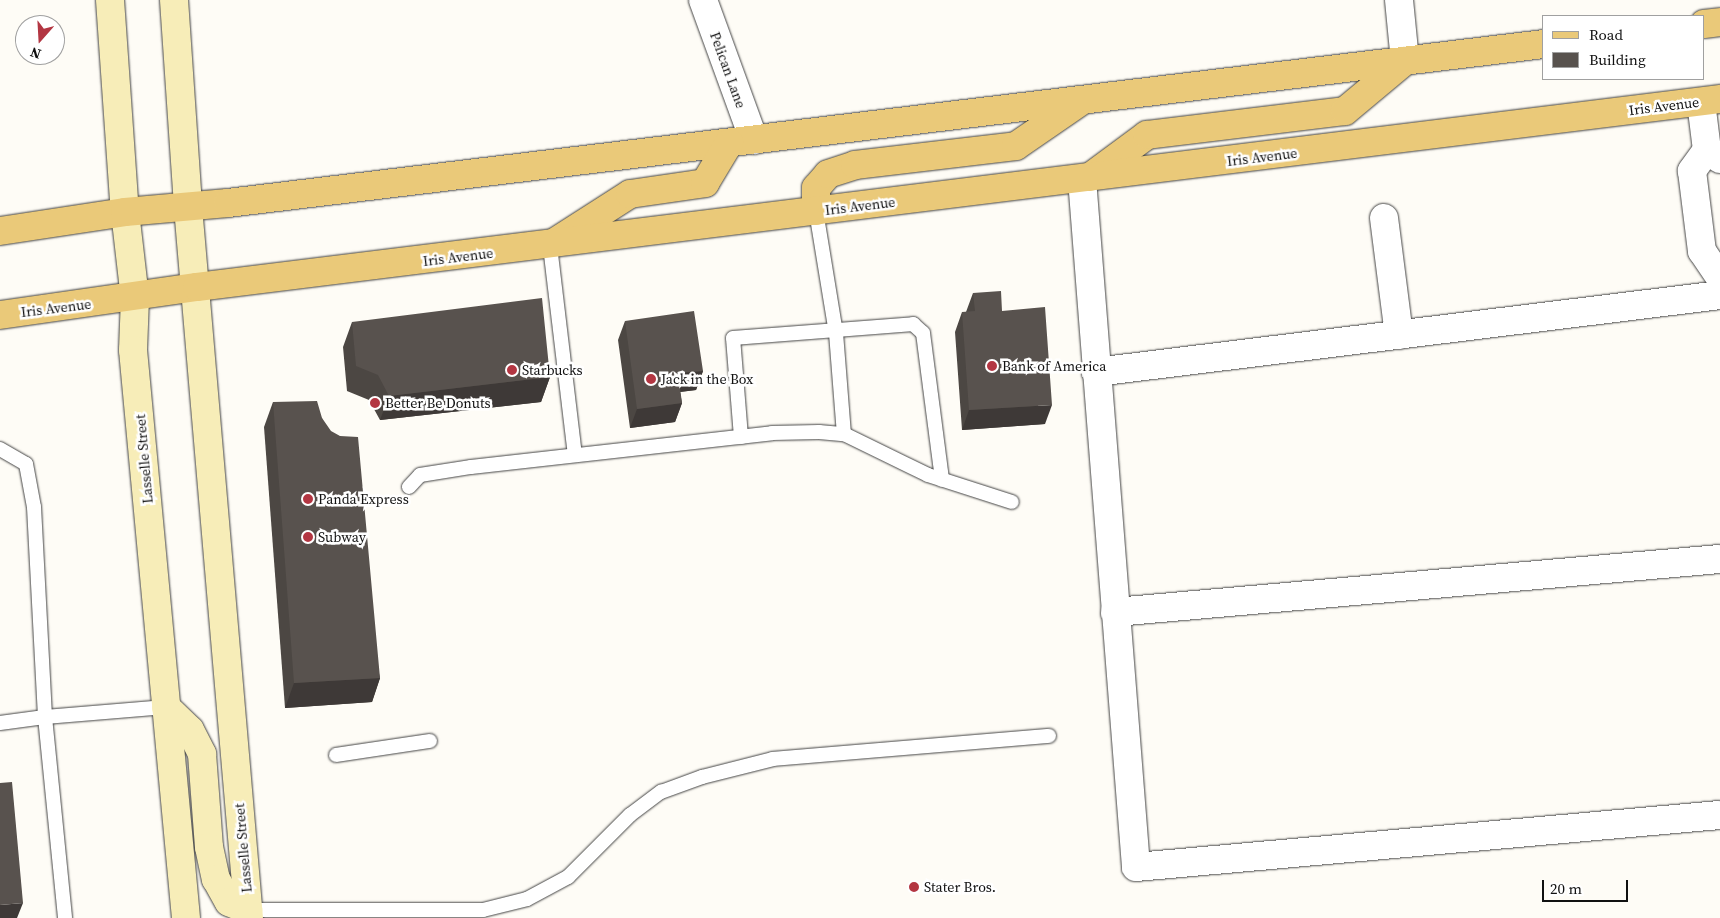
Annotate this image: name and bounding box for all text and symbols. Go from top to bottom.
north arrow [15,15,65,65]
legend [1542,15,1705,80]
text: Road [1589,24,1623,45]
street label: Pelican Lane [706,30,750,110]
text: N [27,42,44,64]
text: Building [1589,49,1646,70]
street label: Iris Avenue [1628,93,1700,119]
street label: Iris Avenue [1226,144,1298,170]
street label: Iris Avenue [824,193,896,219]
street label: Iris Avenue [422,244,494,270]
street label: Iris Avenue [20,295,92,321]
place label: Bank of America [1002,358,1106,374]
marker: Bank of America [986,360,998,372]
place label: Starbucks [522,362,583,378]
marker: Starbucks [506,364,518,376]
place label: Jack in the Box [661,371,753,387]
marker: Jack in the Box [645,373,657,385]
place label: Better Be Donuts [385,395,491,411]
marker: Better Be Donuts [369,397,381,409]
street label: Lasselle Street [132,414,156,504]
place label: Panda Express [318,491,409,507]
marker: Panda Express [302,493,314,505]
place label: Subway [318,529,366,545]
marker: Subway [302,531,314,543]
street label: Lasselle Street [231,803,255,893]
scale bar [1545,870,1631,902]
text: 20 m [1550,878,1582,899]
place label: Stater Bros. [924,879,996,895]
marker: Stater Bros. [908,881,920,893]

